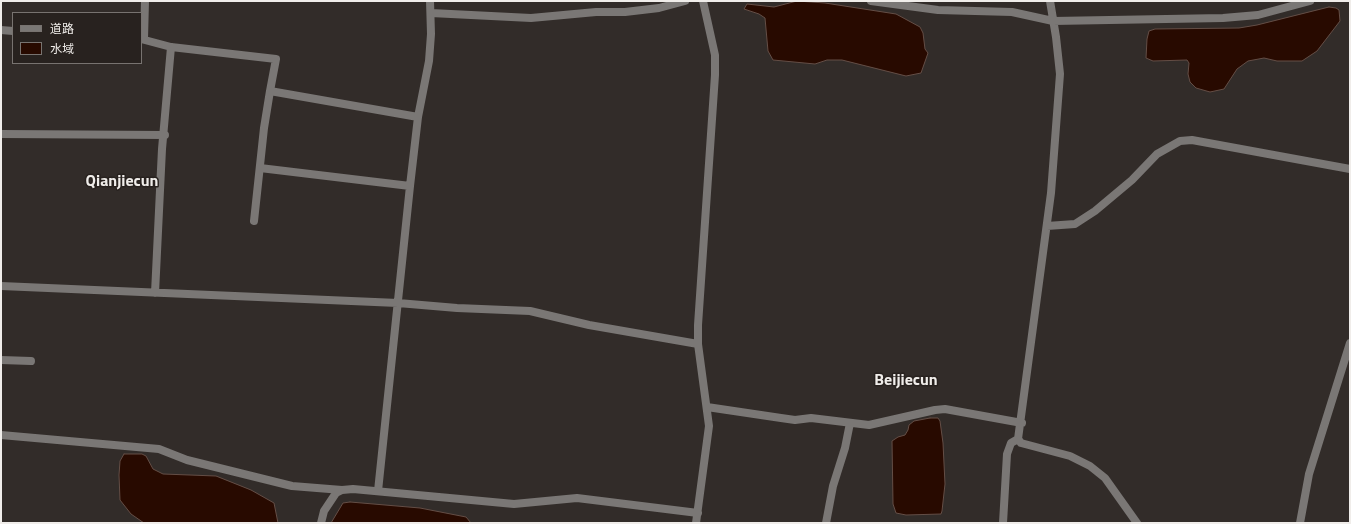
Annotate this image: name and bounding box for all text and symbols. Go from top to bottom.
legend [12,12,142,64]
text: 道路 [50,19,74,38]
text: 水域 [50,39,74,58]
district label: Qianjiecun [86,172,158,192]
district label: Beijiecun [874,371,938,391]

